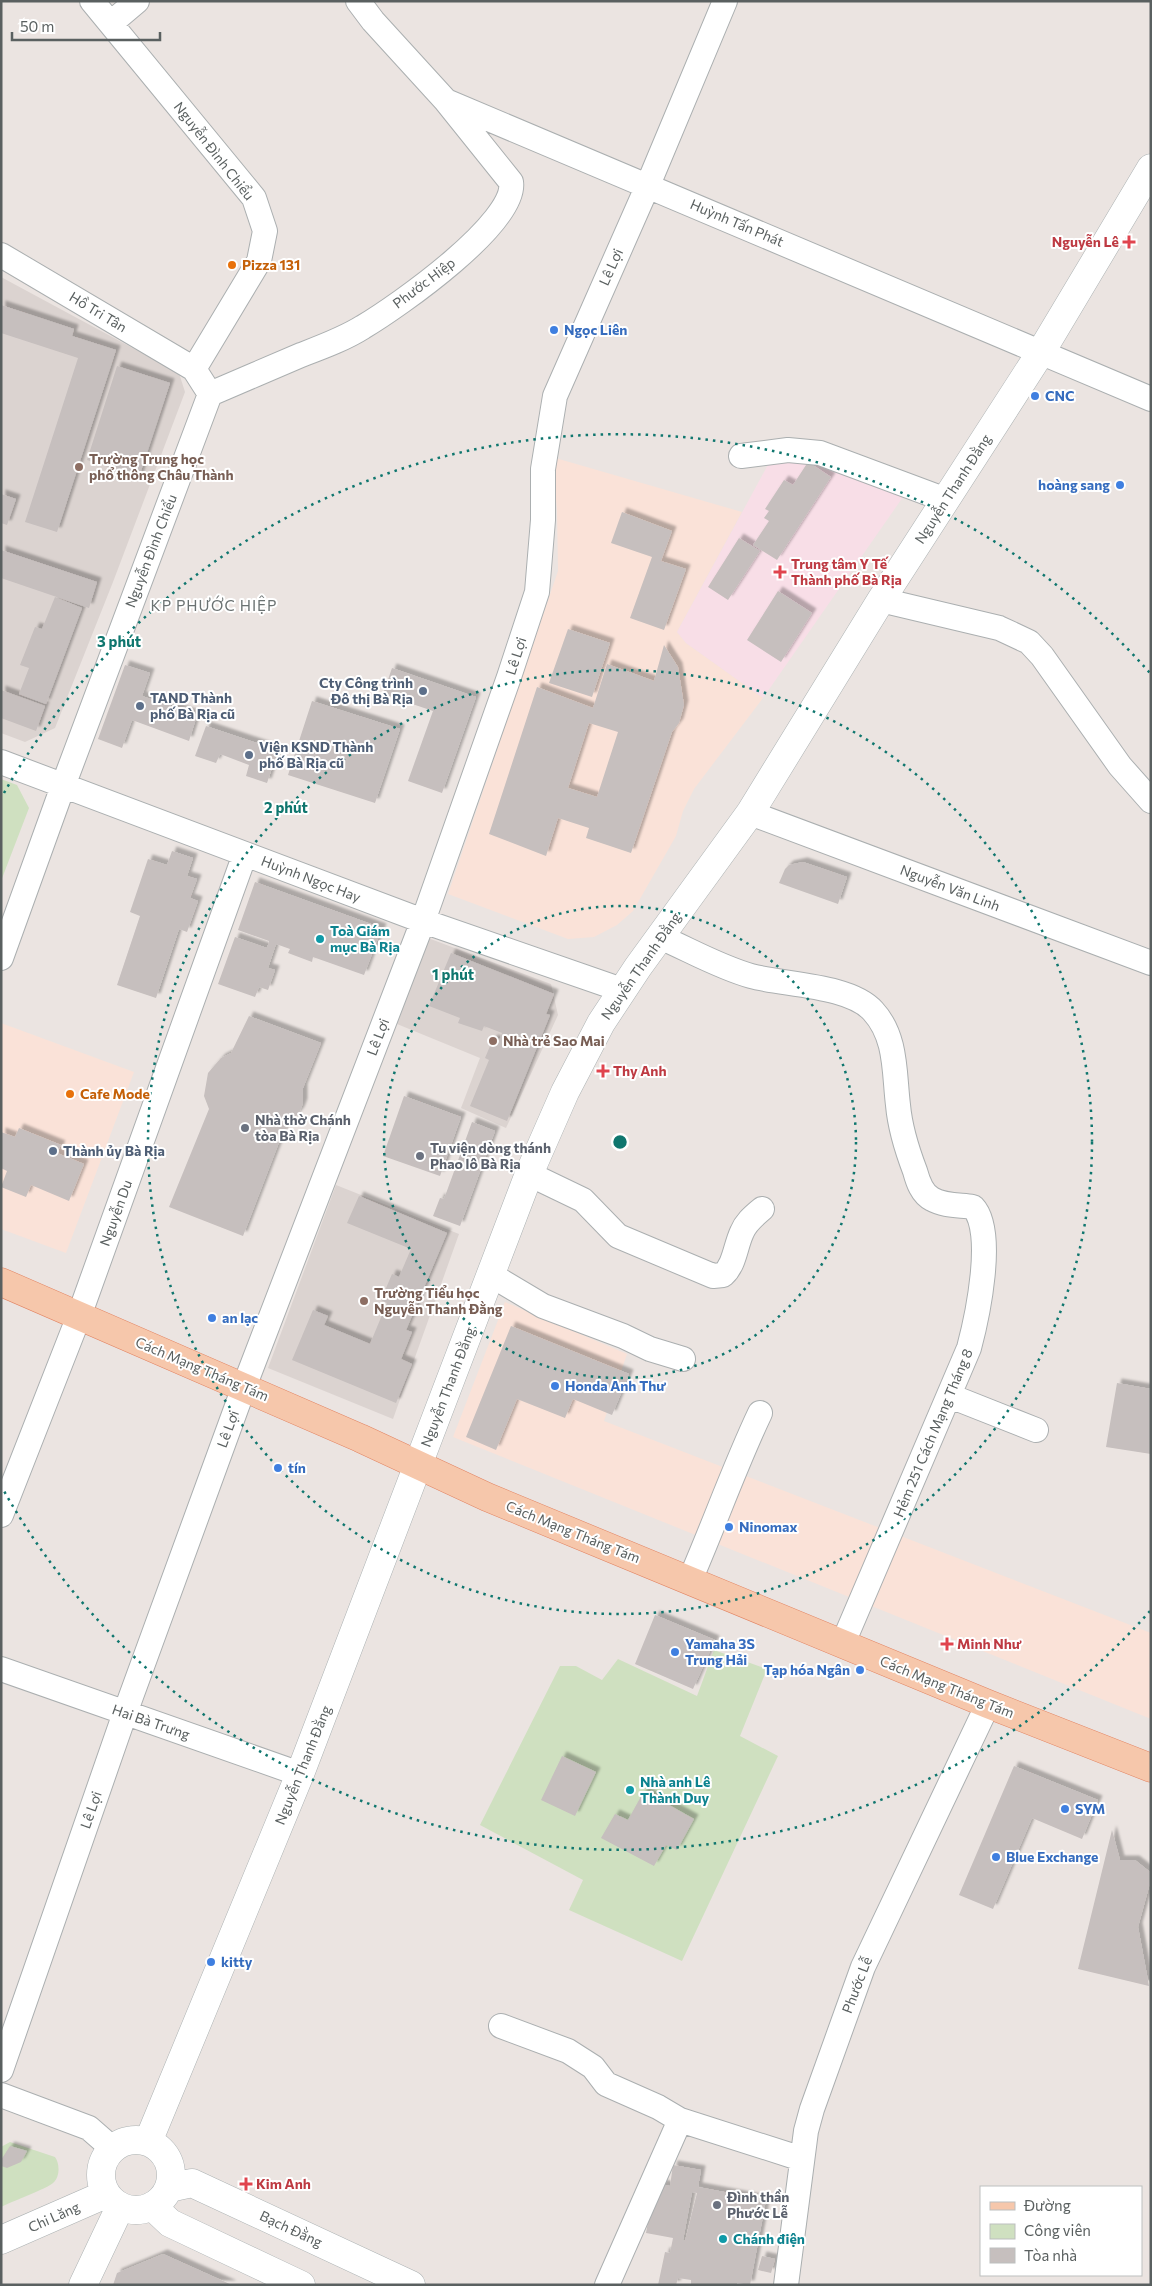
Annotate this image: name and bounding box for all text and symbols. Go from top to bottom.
scale bar [12,10,160,42]
text: 50 m [20,17,54,35]
street label: Nguyễn Đình Chiểu [171,98,258,203]
street label: Huỳnh Tấn Phát [688,195,787,250]
place label: Nguyễn Lê [1052,233,1119,250]
marker: Nguyễn Lê [1123,236,1135,248]
street label: Lê Lợi [595,246,626,288]
street label: Phước Hiệp [389,254,458,312]
place label: Pizza 131 [242,256,300,273]
marker: Pizza 131 [226,259,238,271]
street label: Hồ Tri Tân [66,288,130,335]
place label: Ngọc Liên [564,321,627,338]
marker: Ngọc Liên [548,324,560,336]
place label: CNC [1045,387,1075,404]
marker: CNC [1029,390,1041,402]
street label: Nguyễn Thanh Đằng [911,430,995,547]
place label: Trường Trung học phổ thông Châu Thành [89,450,234,483]
marker: Trường Trung học phổ thông Châu Thành [73,461,85,473]
place label: hoàng sang [1038,476,1110,493]
marker: hoàng sang [1114,479,1126,491]
street label: Nguyễn Đình Chiểu [121,492,180,610]
place label: Trung tâm Y Tế Thành phố Bà Rịa [791,555,902,589]
marker: Trung tâm Y Tế Thành phố Bà Rịa [773,565,787,579]
district label: KP PHƯỚC HIỆP [151,595,277,614]
text: 3 phút [97,632,141,650]
street label: Lê Lợi [501,635,530,677]
place label: Cty Công trình Đô thị Bà Rịa [319,674,413,708]
marker: Cty Công trình Đô thị Bà Rịa [417,685,429,697]
place label: TAND Thành phố Bà Rịa cũ [150,689,235,723]
marker: TAND Thành phố Bà Rịa cũ [134,700,146,712]
place label: Viện KSND Thành phố Bà Rịa cũ [259,738,373,772]
marker: Viện KSND Thành phố Bà Rịa cũ [243,749,255,761]
text: 2 phút [264,798,308,816]
street label: Huỳnh Ngọc Hay [259,852,363,905]
street label: Nguyễn Văn Linh [898,861,1002,914]
street label: Nguyễn Thanh Đằng [597,908,684,1023]
place label: Toà Giám mục Bà Rịa [330,922,400,956]
marker: Toà Giám mục Bà Rịa [314,933,326,945]
text: 1 phút [432,965,474,983]
street label: Lê Lợi [363,1016,392,1058]
place label: Nhà trẻ Sao Mai [503,1032,605,1049]
marker: Nhà trẻ Sao Mai [487,1035,499,1047]
place label: Thy Anh [613,1062,667,1079]
marker: Thy Anh [597,1065,609,1077]
place label: Cafe Mode [80,1085,150,1102]
marker: Cafe Mode [64,1088,76,1100]
place label: Nhà thờ Chánh tòa Bà Rịa [255,1111,351,1145]
marker: Nhà thờ Chánh tòa Bà Rịa [239,1122,251,1134]
centre of rings [611,1133,629,1151]
place label: Tu viện dòng thánh Phao lô Bà Rịa [430,1139,551,1173]
place label: Thành ủy Bà Rịa [63,1142,165,1160]
marker: Thành ủy Bà Rịa [47,1145,59,1157]
marker: Tu viện dòng thánh Phao lô Bà Rịa [414,1150,426,1162]
street label: Nguyễn Du [96,1177,135,1248]
place label: Trường Tiểu học Nguyễn Thanh Đằng [374,1284,503,1317]
marker: Trường Tiểu học Nguyễn Thanh Đằng [358,1295,370,1307]
place label: an lạc [222,1309,258,1326]
marker: an lạc [206,1312,218,1324]
street label: Nguyễn Thanh Đằng [417,1324,478,1449]
street label: Cách Mạng Tháng Tám [133,1333,271,1404]
street label: Hẻm 251 Cách Mạng Tháng 8 [889,1346,976,1520]
place label: Honda Anh Thư [565,1377,666,1394]
marker: Honda Anh Thư [549,1380,561,1392]
street label: Lê Lợi [213,1408,242,1450]
place label: tín [288,1459,306,1476]
marker: tín [272,1462,284,1474]
street label: Cách Mạng Tháng Tám [504,1497,643,1566]
place label: Ninomax [739,1518,797,1535]
marker: Ninomax [723,1521,735,1533]
place label: Yamaha 3S Trung Hải [685,1635,755,1668]
place label: Minh Như [957,1635,1022,1652]
marker: Minh Như [941,1638,953,1650]
marker: Yamaha 3S Trung Hải [669,1646,681,1658]
street label: Cách Mạng Tháng Tám [878,1652,1017,1721]
place label: Tạp hóa Ngân [764,1661,850,1678]
marker: Tạp hóa Ngân [854,1664,866,1676]
street label: Hai Bà Trưng [110,1700,193,1743]
street label: Nguyễn Thanh Đằng [271,1702,334,1827]
place label: Nhà anh Lê Thành Duy [640,1773,710,1806]
marker: Nhà anh Lê Thành Duy [624,1784,636,1796]
street label: Lê Lợi [76,1789,105,1831]
place label: SYM [1075,1800,1105,1817]
marker: SYM [1059,1803,1071,1815]
place label: Blue Exchange [1006,1848,1098,1865]
marker: Blue Exchange [990,1851,1002,1863]
place label: kitty [221,1953,253,1970]
street label: Phước Lễ [838,1954,875,2016]
marker: kitty [205,1956,217,1968]
place label: Kim Anh [256,2175,311,2192]
marker: Kim Anh [240,2178,252,2190]
legend [980,2186,1142,2276]
place label: Đình thần Phước Lễ [726,2188,789,2221]
text: Đường [1023,2196,1071,2214]
street label: Chi Lăng [25,2197,83,2235]
marker: Đình thần Phước Lễ [711,2199,723,2211]
street label: Bạch Đằng [257,2207,326,2251]
text: Công viên [1024,2221,1091,2239]
place label: Chánh điện [733,2230,805,2247]
marker: Chánh điện [717,2233,729,2245]
text: Tòa nhà [1024,2246,1077,2264]

